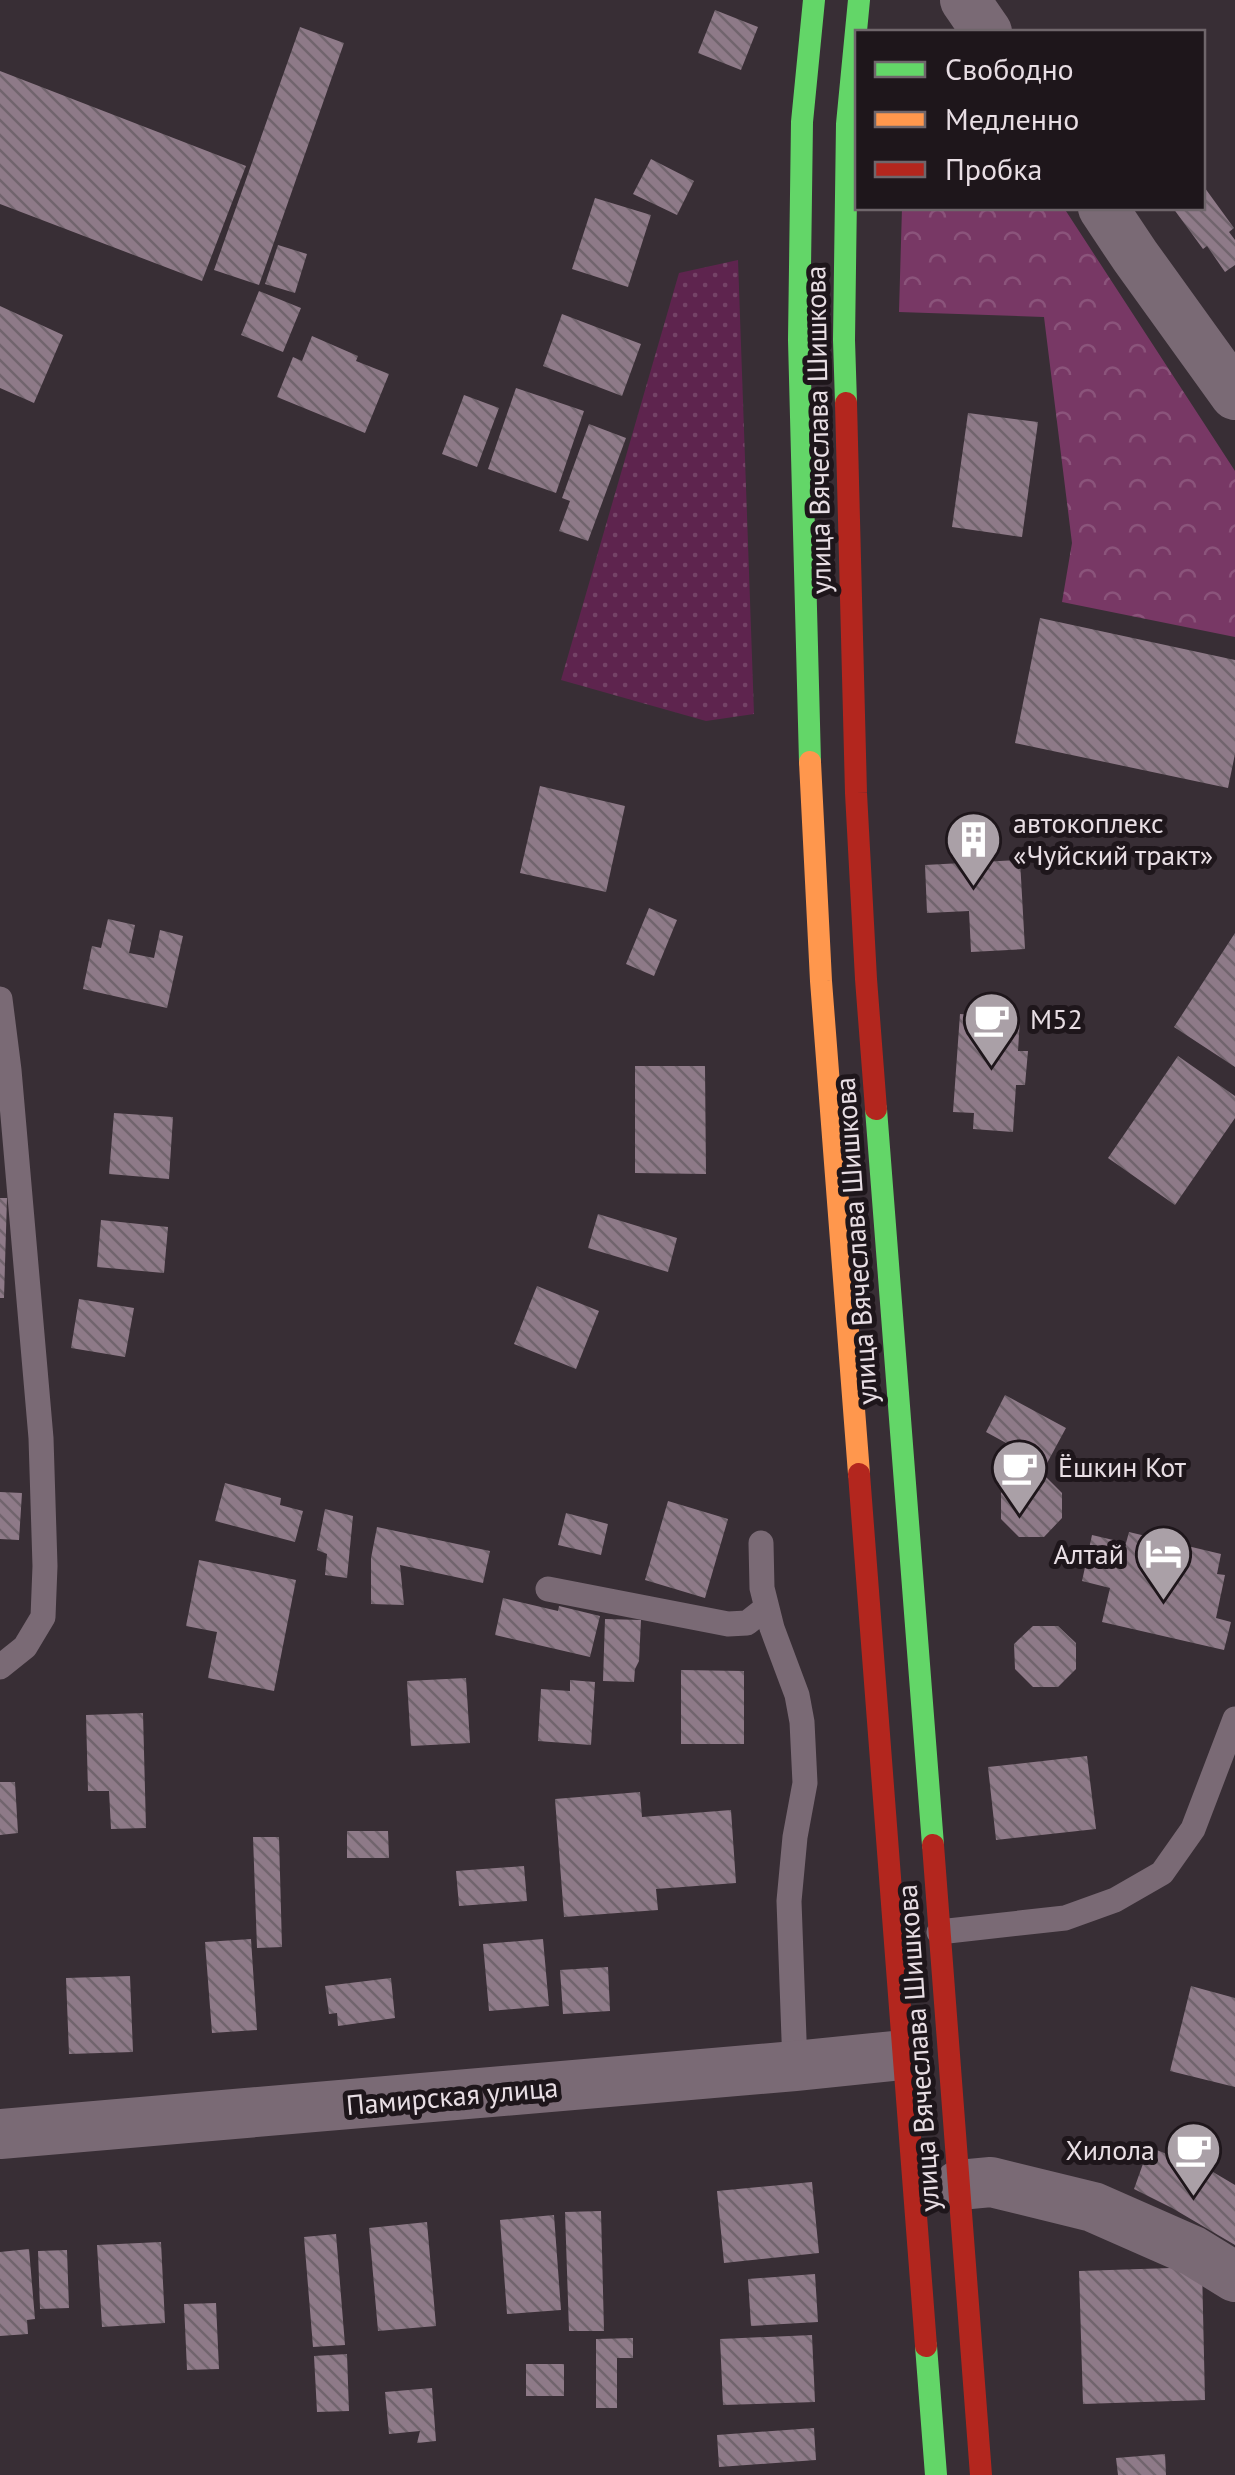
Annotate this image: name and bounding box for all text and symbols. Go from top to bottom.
legend [855,30,1205,210]
text: Свободно [945,49,1074,88]
text: Медленно [945,99,1079,138]
text: Пробка [945,149,1042,188]
street label: улица Вячеслава Шишкова [796,266,839,594]
place label: автокоплекс «Чуйский тракт» [1013,804,1213,873]
building icon: автокоплекс «Чуйский тракт» [944,809,1004,888]
cafe icon: М52 [961,989,1021,1068]
place label: М52 [1030,1000,1083,1037]
street label: улица Вячеслава Шишкова [826,1076,885,1406]
cafe icon: Ёшкин Кот [989,1437,1049,1516]
place label: Ёшкин Кот [1058,1448,1187,1485]
hotel icon: Алтай [1133,1524,1193,1603]
place label: Алтай [1053,1535,1124,1572]
street label: улица Вячеслава Шишкова [888,1883,947,2213]
street label: Памирская улица [344,2068,560,2123]
cafe icon: Хилола [1164,2120,1224,2199]
place label: Хилола [1066,2131,1155,2168]

